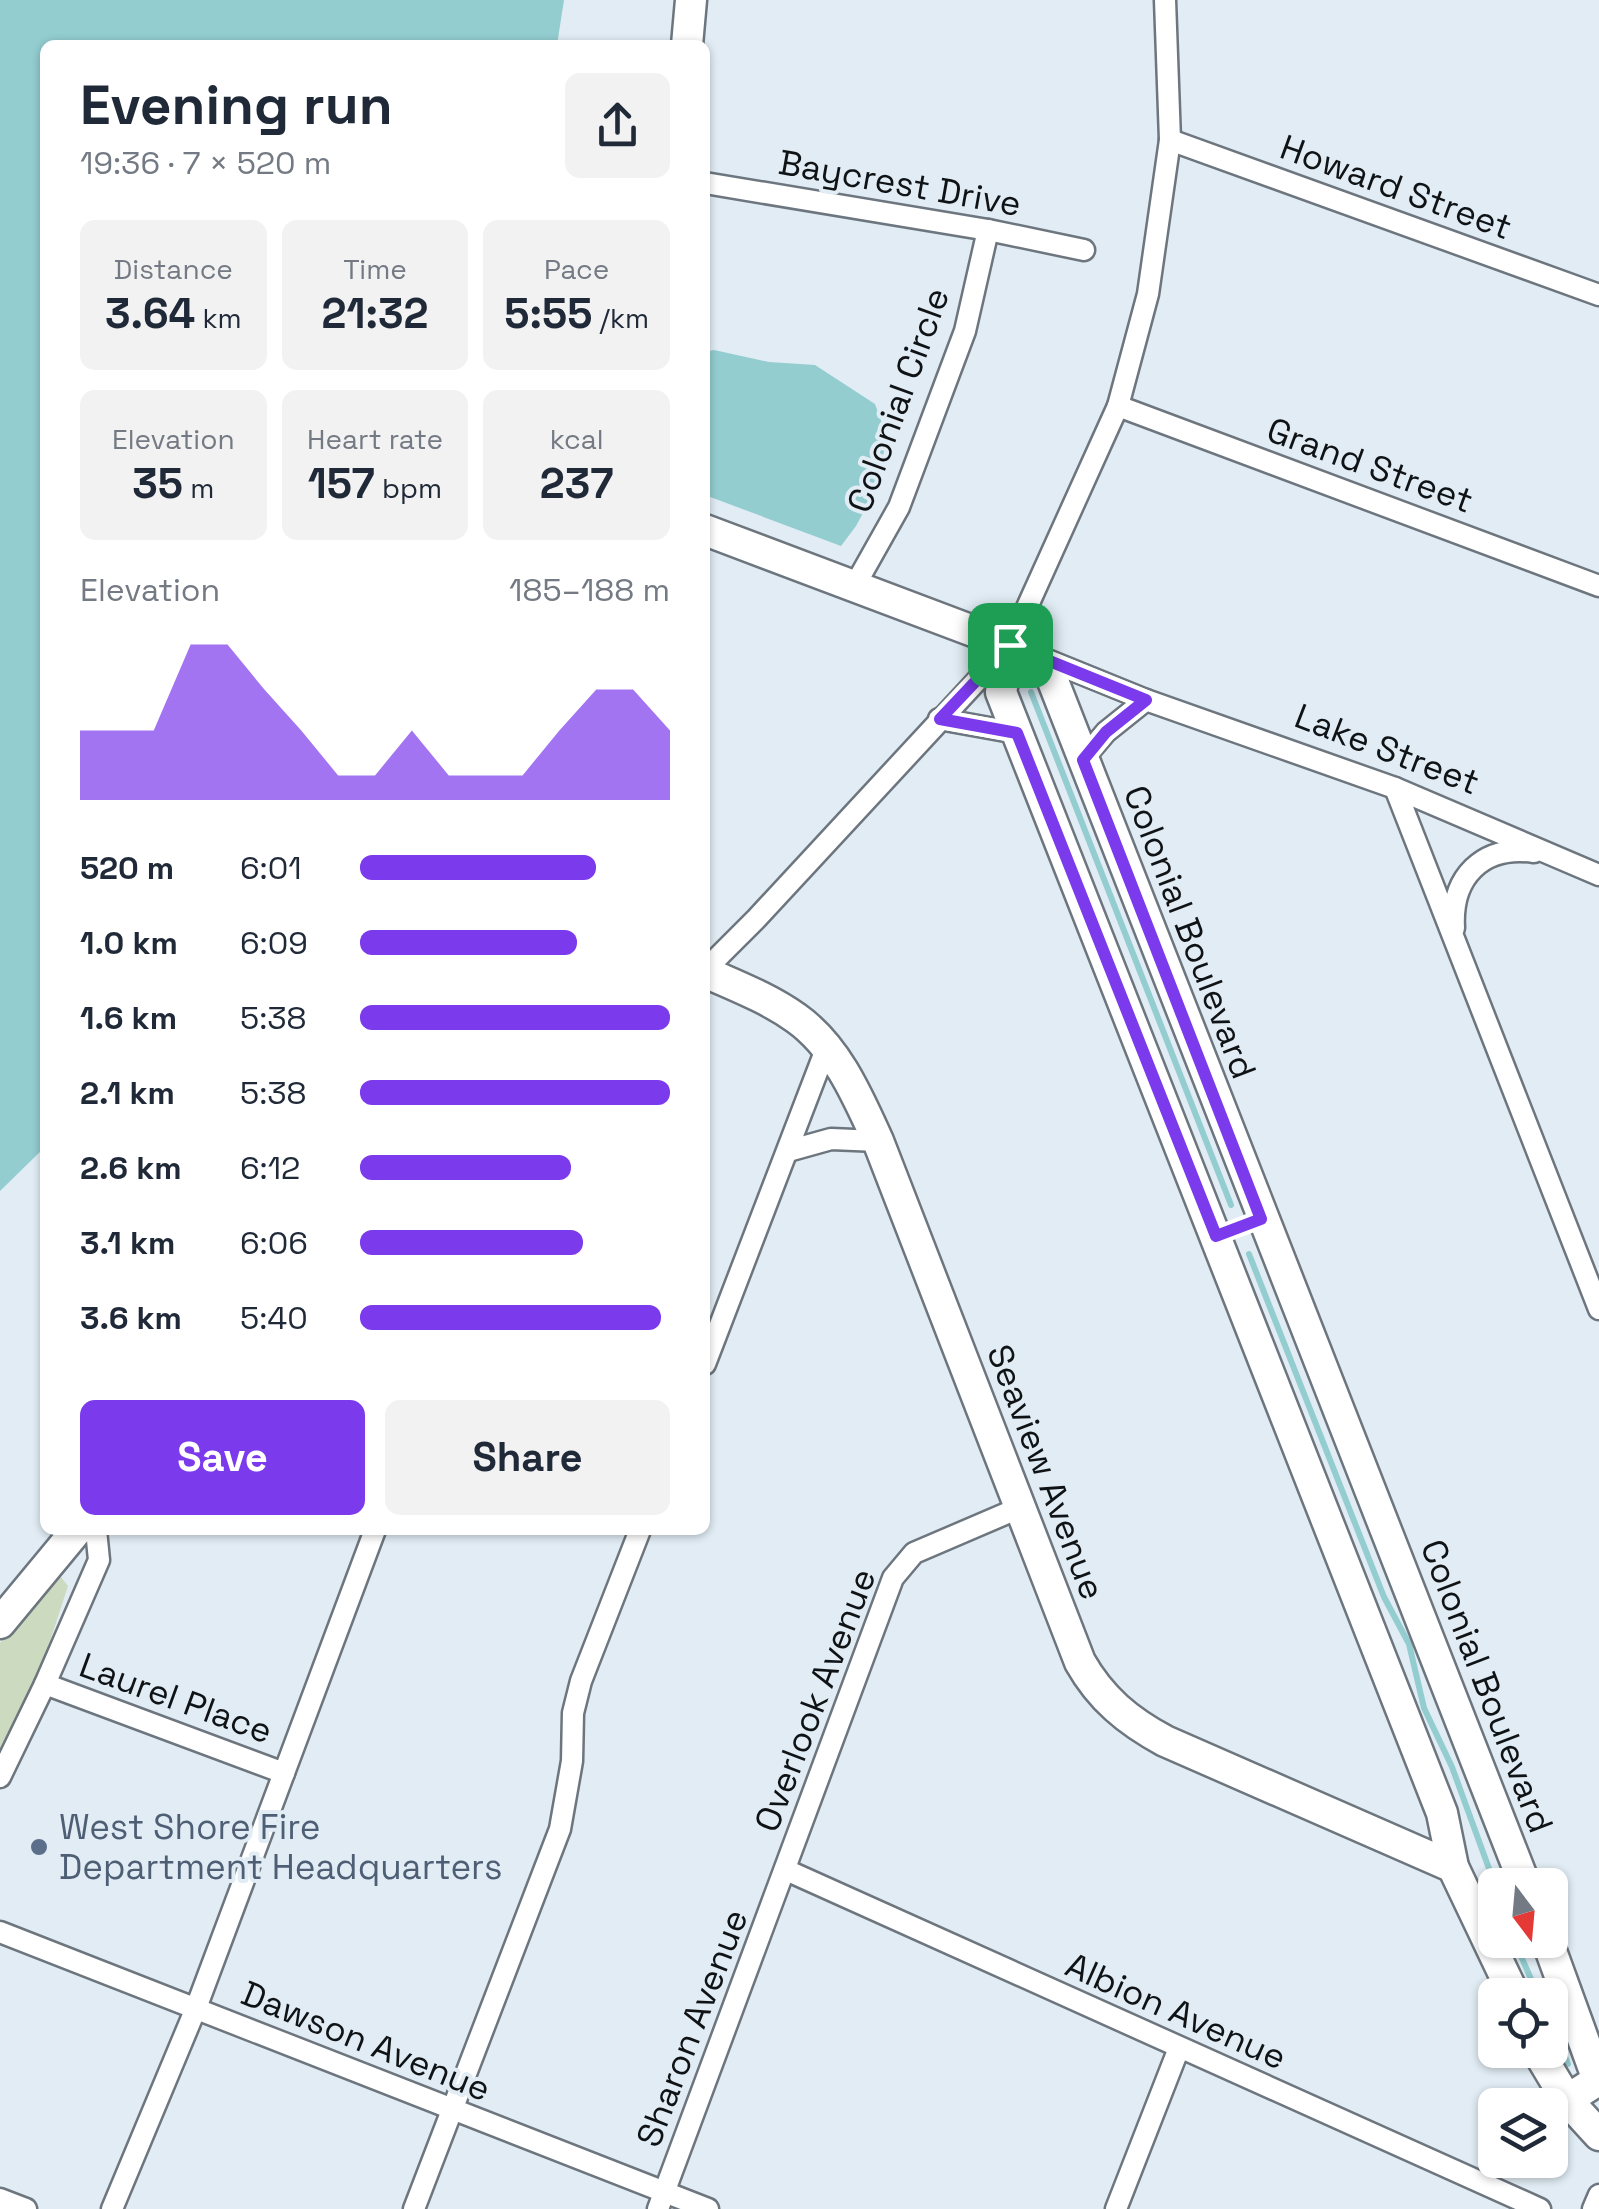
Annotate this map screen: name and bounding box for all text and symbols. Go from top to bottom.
text: Evening run [80,70,393,140]
button: share [565,73,670,178]
street label: Howard Street [1274,125,1518,249]
street label: Baycrest Drive [775,140,1025,226]
text: 19:36 · 7 × 520 m [80,143,331,183]
text: Distance [114,251,233,287]
text: Time [343,251,407,287]
text: Pace [544,251,609,287]
street label: Colonial Circle [837,282,959,518]
text: 3.64 [105,287,195,340]
text: 21:32 [322,287,428,340]
text: 5:55 [504,287,592,340]
text: km [195,300,242,336]
text: /km [592,300,649,336]
street label: Grand Street [1261,407,1479,523]
text: Elevation [112,421,235,457]
text: Heart rate [307,421,443,457]
text: kcal [550,421,604,457]
text: 35 [132,457,183,510]
text: 157 [308,457,375,510]
text: 237 [540,457,614,510]
text: m [183,470,214,506]
text: bpm [375,470,442,506]
text: Elevation [80,570,220,610]
text: 185–188 m [509,570,670,610]
pin [968,603,1053,688]
icon: arrive [983,618,1038,673]
street label: Lake Street [1289,694,1485,804]
street label: Colonial Boulevard [1114,779,1266,1085]
text: 520 m [80,848,174,888]
text: 6:01 [240,848,302,888]
text: 1.0 km [80,923,178,963]
text: 6:09 [240,923,308,963]
text: 1.6 km [80,998,177,1038]
text: 5:38 [240,998,307,1038]
text: 2.1 km [80,1073,175,1113]
text: 5:38 [240,1073,307,1113]
text: 2.6 km [80,1148,182,1188]
text: 6:12 [240,1148,300,1188]
text: 3.1 km [80,1223,175,1263]
text: 6:06 [240,1223,308,1263]
text: 3.6 km [80,1298,182,1338]
text: 5:40 [240,1298,308,1338]
street label: Seaview Avenue [977,1338,1115,1606]
button: Save [80,1400,365,1515]
button: Share [385,1400,670,1515]
street label: Colonial Boulevard [1411,1533,1563,1839]
street label: Overlook Avenue [745,1562,885,1838]
street label: Laurel Place [74,1643,278,1753]
place label: West Shore Fire Department Headquarters [59,1805,502,1889]
marker: West Shore Fire Department Headquarters [28,1836,50,1858]
north arrow [1478,1868,1568,1958]
map controls [1478,1868,1568,2178]
street label: Sharon Avenue [627,1903,757,2153]
street label: Albion Avenue [1059,1943,1293,2079]
street label: Dawson Avenue [235,1971,497,2111]
button: locate [1478,1978,1568,2068]
button: layers [1478,2088,1568,2178]

